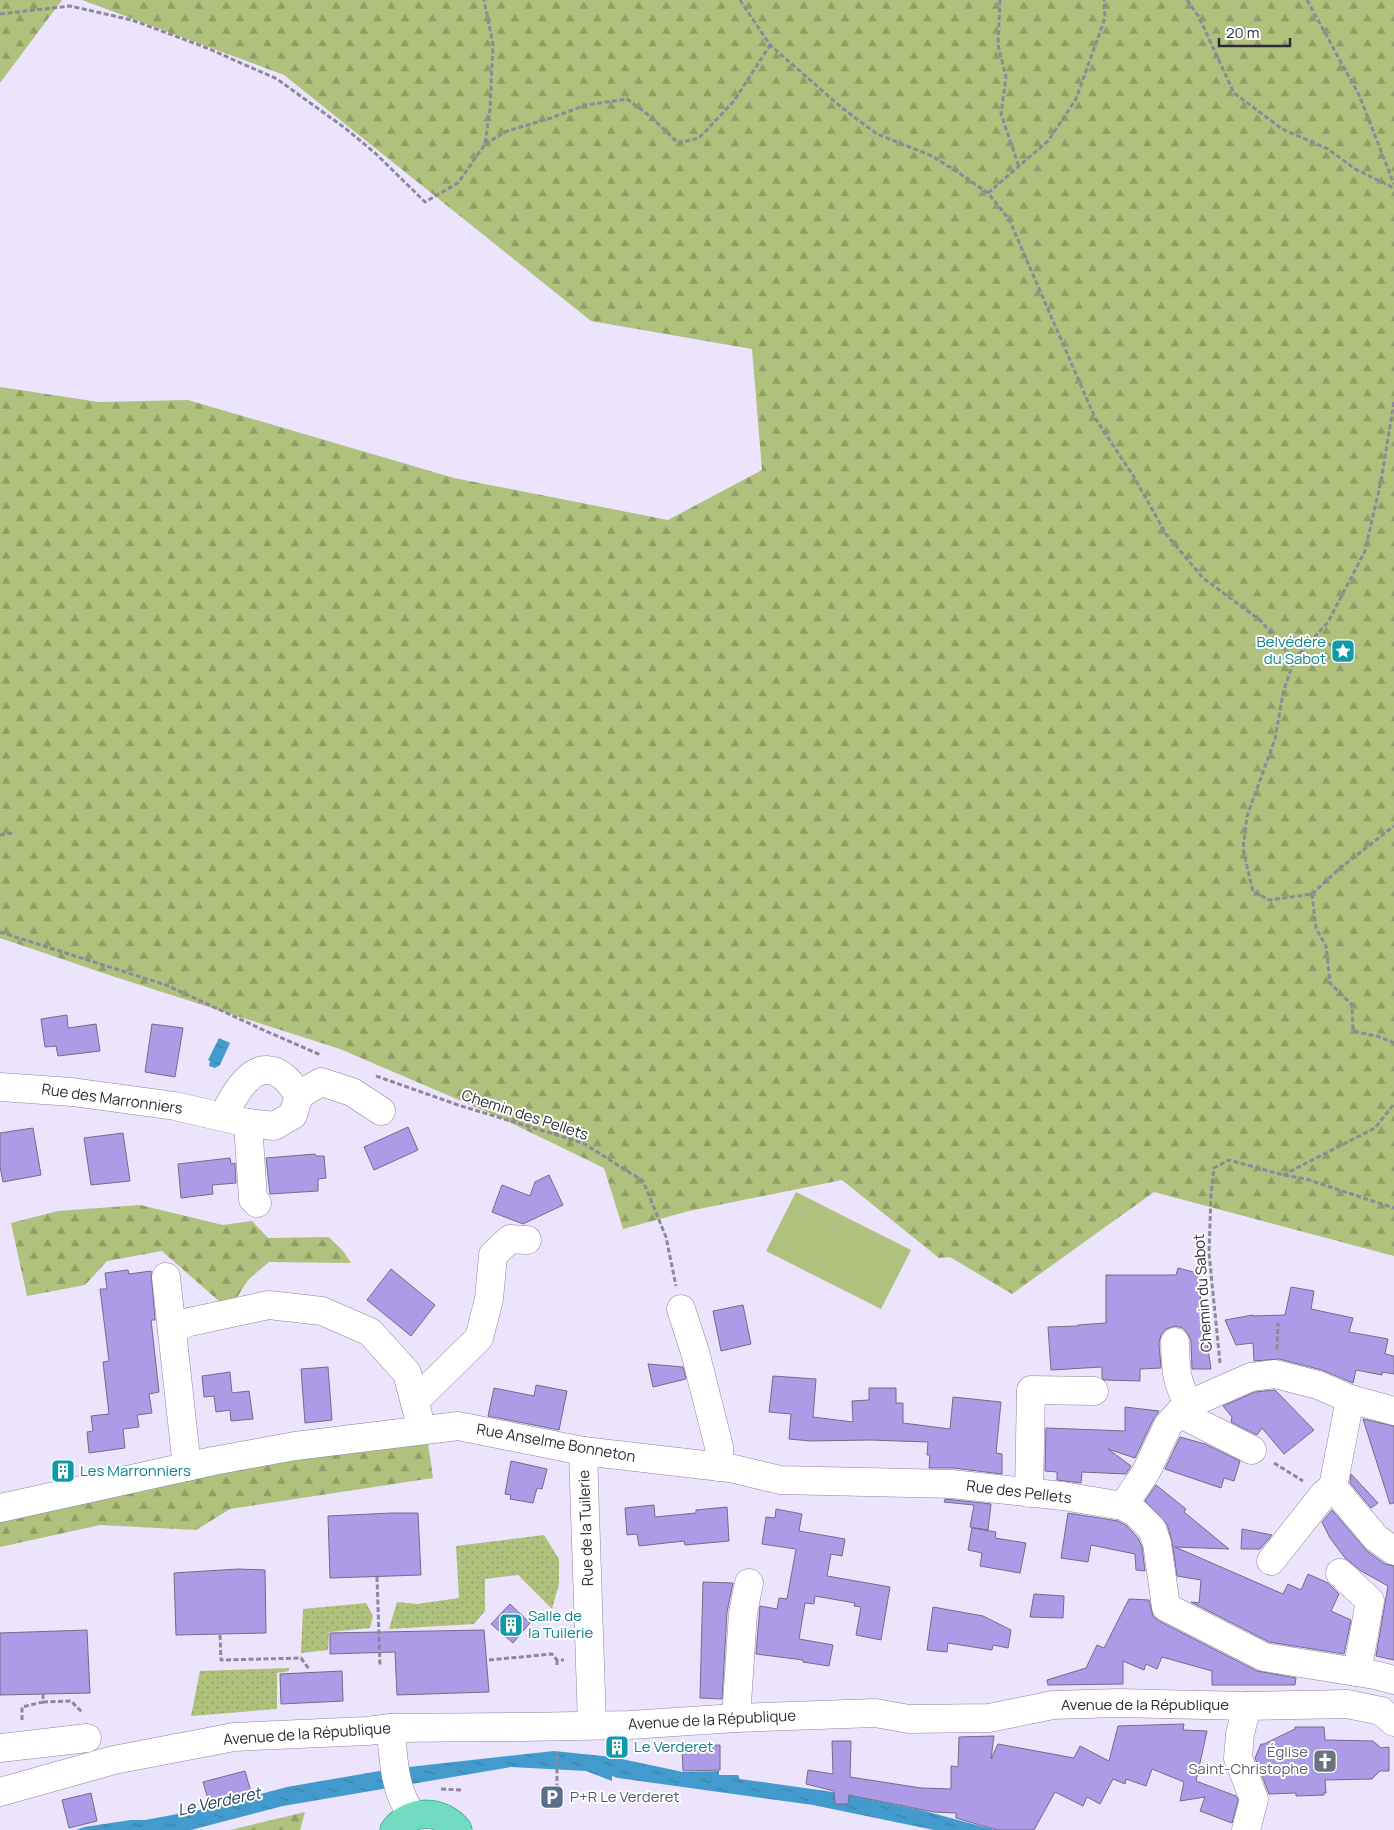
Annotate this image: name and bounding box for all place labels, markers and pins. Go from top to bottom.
place label: Belvédère du Sabot [1256,631,1326,669]
place icon: Belvédère du Sabot [1330,638,1356,664]
building icon: Les Marronniers [50,1458,76,1484]
place label: Les Marronniers [80,1460,191,1481]
place label: Salle de la Tuilerie [528,1605,594,1643]
building icon: Salle de la Tuilerie [498,1612,524,1638]
building icon: Le Verderet [604,1734,630,1760]
place label: Le Verderet [634,1736,713,1757]
place label: Église Saint-Christophe [1188,1741,1308,1779]
church icon: Église Saint-Christophe [1312,1748,1338,1774]
parking icon: P+R Le Verderet [539,1784,565,1810]
place label: P+R Le Verderet [570,1786,679,1807]

